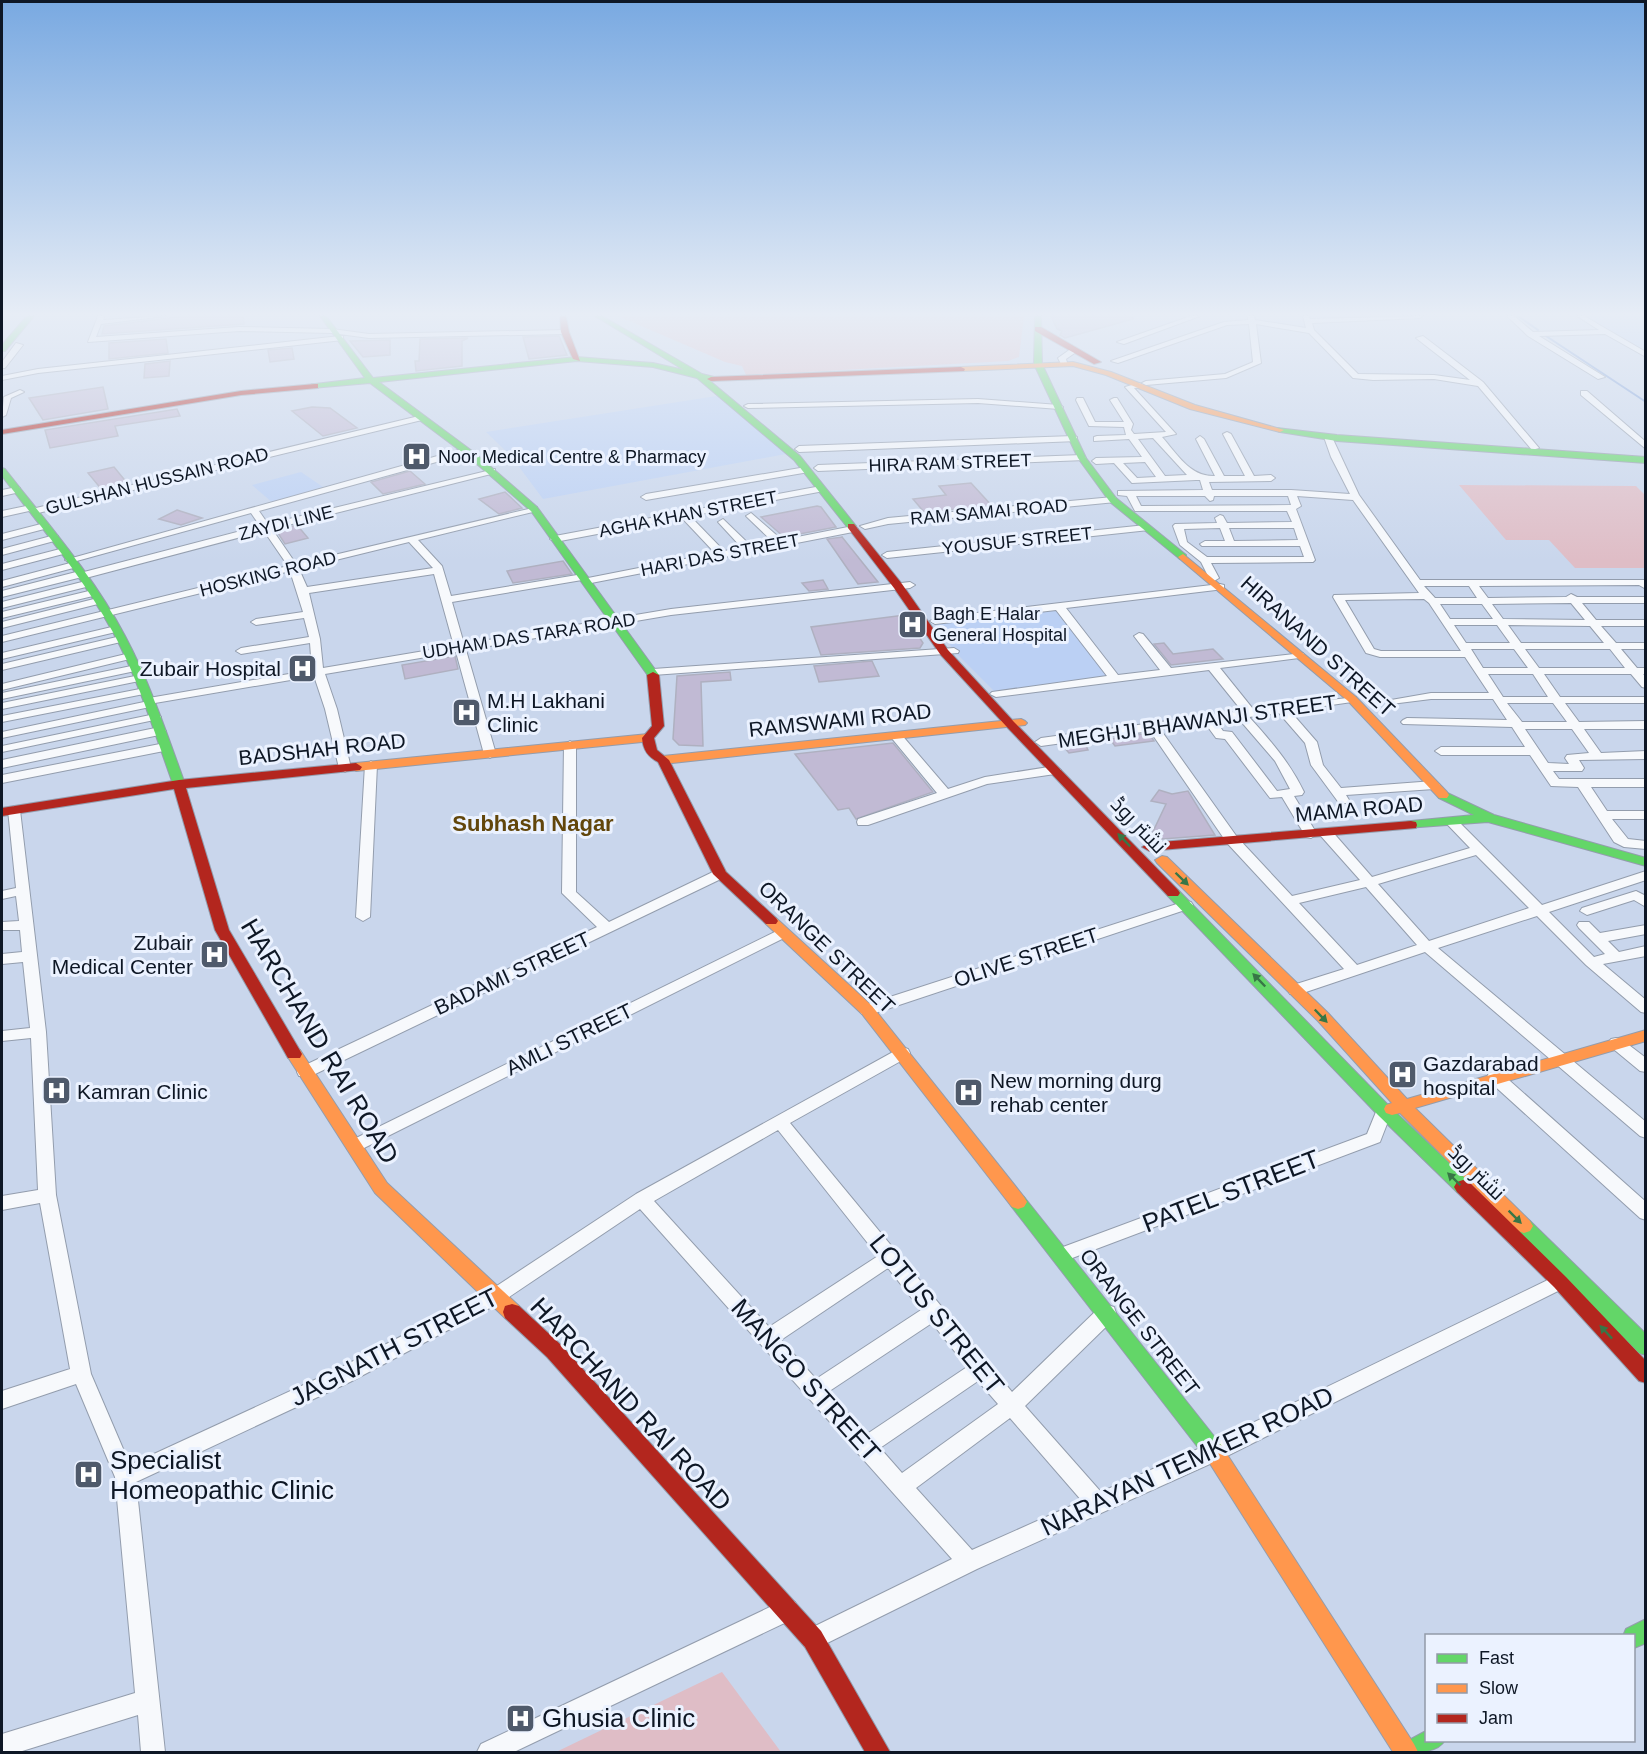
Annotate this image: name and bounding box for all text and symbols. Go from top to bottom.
hospital icon: Noor Medical Centre & Pharmacy [401,441,433,473]
street label: GULSHAN HUSSAIN ROAD [43,444,271,518]
place label: Noor Medical Centre & Pharmacy [438,447,706,467]
street label: HIRA RAM STREET [868,450,1032,476]
street label: AGHA KHAN STREET [597,487,779,541]
street label: RAM SAMAI ROAD [909,495,1069,529]
street label: ZAYDI LINE [237,502,335,544]
street label: YOUSUF STREET [941,523,1093,559]
street label: HARI DAS STREET [639,530,801,580]
street label: HOSKING ROAD [198,547,338,601]
street label: HIRANAND STREET [1237,571,1400,721]
place label: Bagh E Halar General Hospital [933,604,1067,645]
hospital icon: Bagh E Halar General Hospital [896,608,928,640]
street label: UDHAM DAS TARA ROAD [421,609,637,663]
hospital icon: Zubair Hospital [286,652,318,684]
place label: Zubair Hospital [140,657,281,680]
place label: M.H Lakhani Clinic [487,689,605,736]
street label: MEGHJI BHAWANJI STREET [1056,690,1338,752]
hospital icon: M.H Lakhani Clinic [450,696,482,728]
street label: RAMSWAMI ROAD [748,699,932,741]
street label: BADSHAH ROAD [237,729,407,769]
street label: نشتر روڈ [1106,792,1171,859]
street label: MAMA ROAD [1294,792,1424,826]
district label: Subhash Nagar [452,811,614,836]
one-way arrow [1117,832,1131,847]
one-way arrow [1175,872,1189,886]
street label: ORANGE STREET [754,876,900,1018]
street label: HARCHAND RAI ROAD [235,913,405,1169]
street label: OLIVE STREET [951,923,1101,991]
street label: BADAMI STREET [430,927,594,1019]
place label: Zubair Medical Center [52,931,193,978]
hospital icon: Zubair Medical Center [198,938,230,970]
one-way arrow [1253,974,1267,988]
street label: AMLI STREET [502,998,636,1080]
one-way arrow [1314,1009,1328,1023]
place label: Gazdarabad hospital [1423,1052,1539,1099]
hospital icon: Gazdarabad hospital [1386,1059,1418,1091]
place label: New morning durg rehab center [990,1069,1162,1116]
hospital icon: Kamran Clinic [40,1075,72,1107]
hospital icon: New morning durg rehab center [953,1076,985,1108]
place label: Kamran Clinic [77,1080,208,1103]
street label: نشتر روڈ [1443,1140,1510,1205]
street label: PATEL STREET [1138,1143,1324,1239]
one-way arrow [1446,1172,1461,1186]
one-way arrow [1507,1210,1521,1224]
street label: LOTUS STREET [864,1228,1011,1400]
street label: ORANGE STREET [1076,1244,1204,1400]
street label: JAGNATH STREET [285,1282,503,1412]
street label: HARCHAND RAI ROAD [524,1291,738,1517]
street label: MANGO STREET [725,1293,887,1467]
one-way arrow [1599,1325,1613,1340]
street label: NARAYAN TEMKER ROAD [1036,1380,1338,1542]
place label: Specialist Homeopathic Clinic [110,1445,334,1505]
hospital icon: Specialist Homeopathic Clinic [73,1459,105,1491]
legend [1425,1634,1635,1742]
text: Fast [1479,1648,1514,1668]
text: Slow [1479,1678,1519,1698]
hospital icon: Ghusia Clinic [505,1702,537,1734]
place label: Ghusia Clinic [542,1703,695,1733]
text: Jam [1479,1708,1513,1728]

